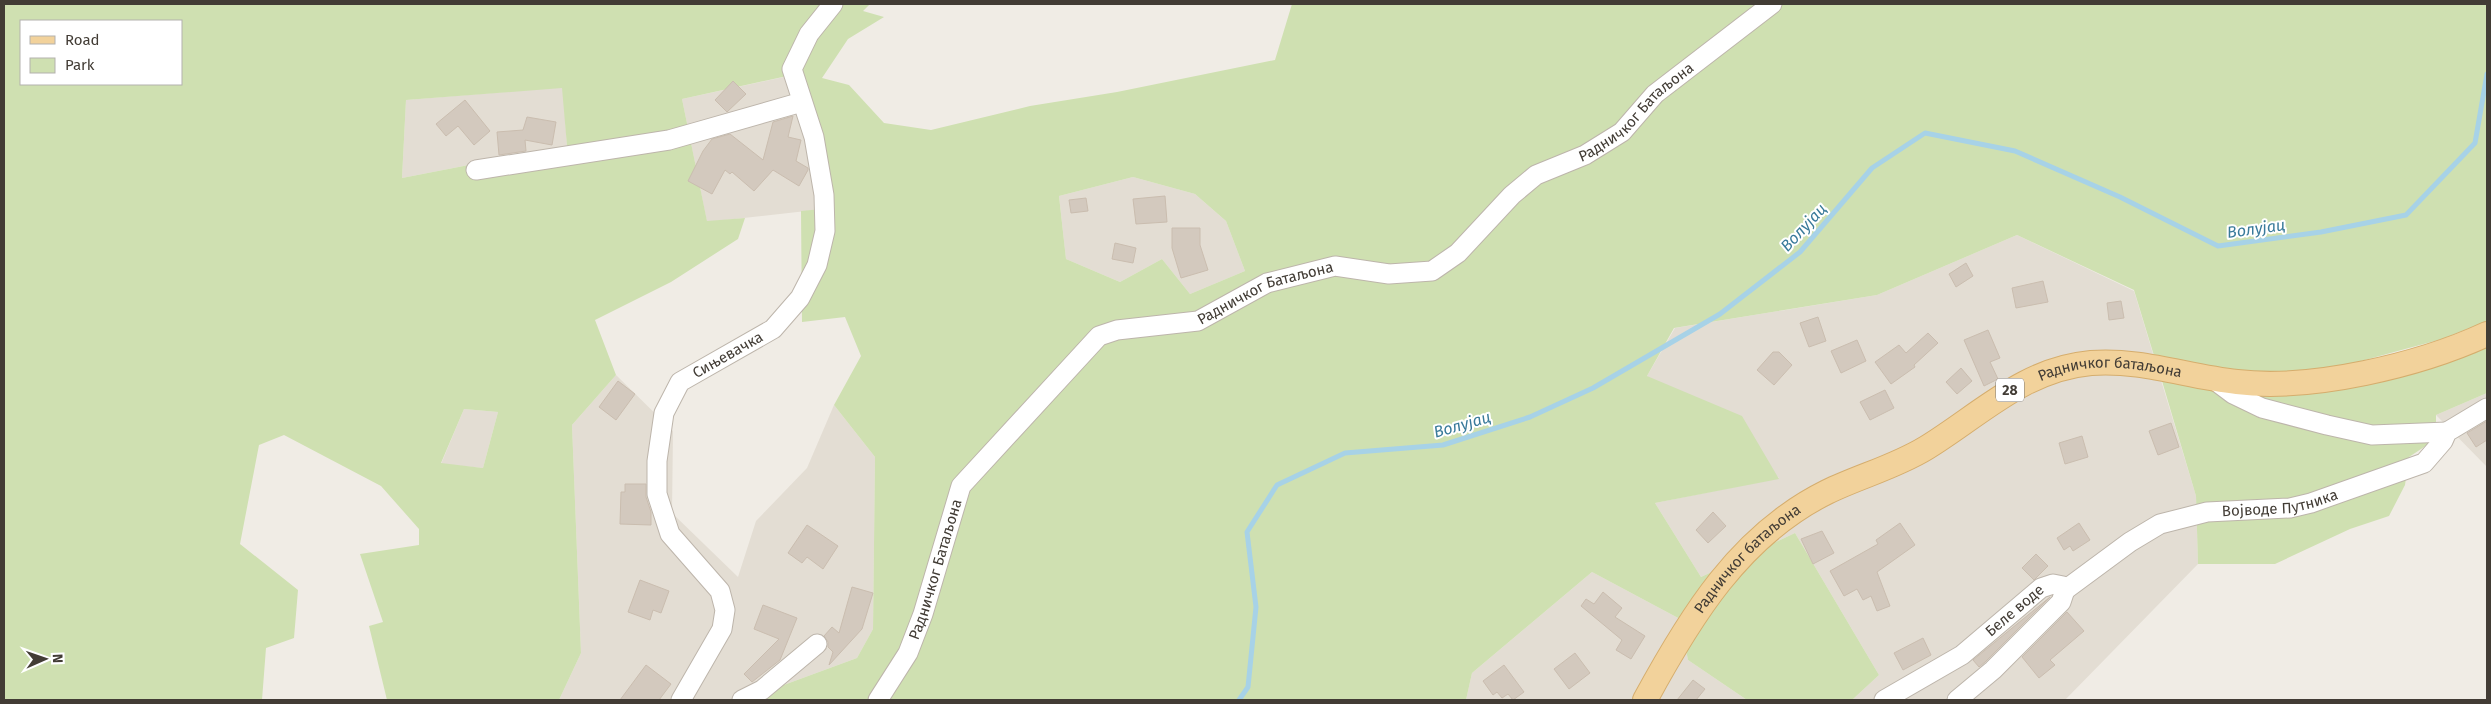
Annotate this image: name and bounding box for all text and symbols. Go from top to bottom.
legend [20,20,182,85]
text: Road [65,31,100,49]
text: Park [65,56,95,74]
street label: Радничког Батаљона [1576,59,1697,166]
water label: Волујац [1776,199,1830,255]
water label: Волујац [2226,215,2286,242]
street label: Радничког Батаљона [1194,258,1335,329]
street label: Сињевачка [689,328,766,382]
street label: Радничког батаљона [2035,353,2184,385]
road number: 28 [1996,378,2024,402]
water label: Волујац [1431,407,1493,442]
street label: Војводе Путника [2221,485,2340,520]
street label: Радничког Батаљона [905,497,966,642]
street label: Радничког батаљона [1690,500,1804,617]
street label: Беле воде [1982,581,2048,640]
north arrow [20,634,70,684]
text: N [49,654,66,664]

